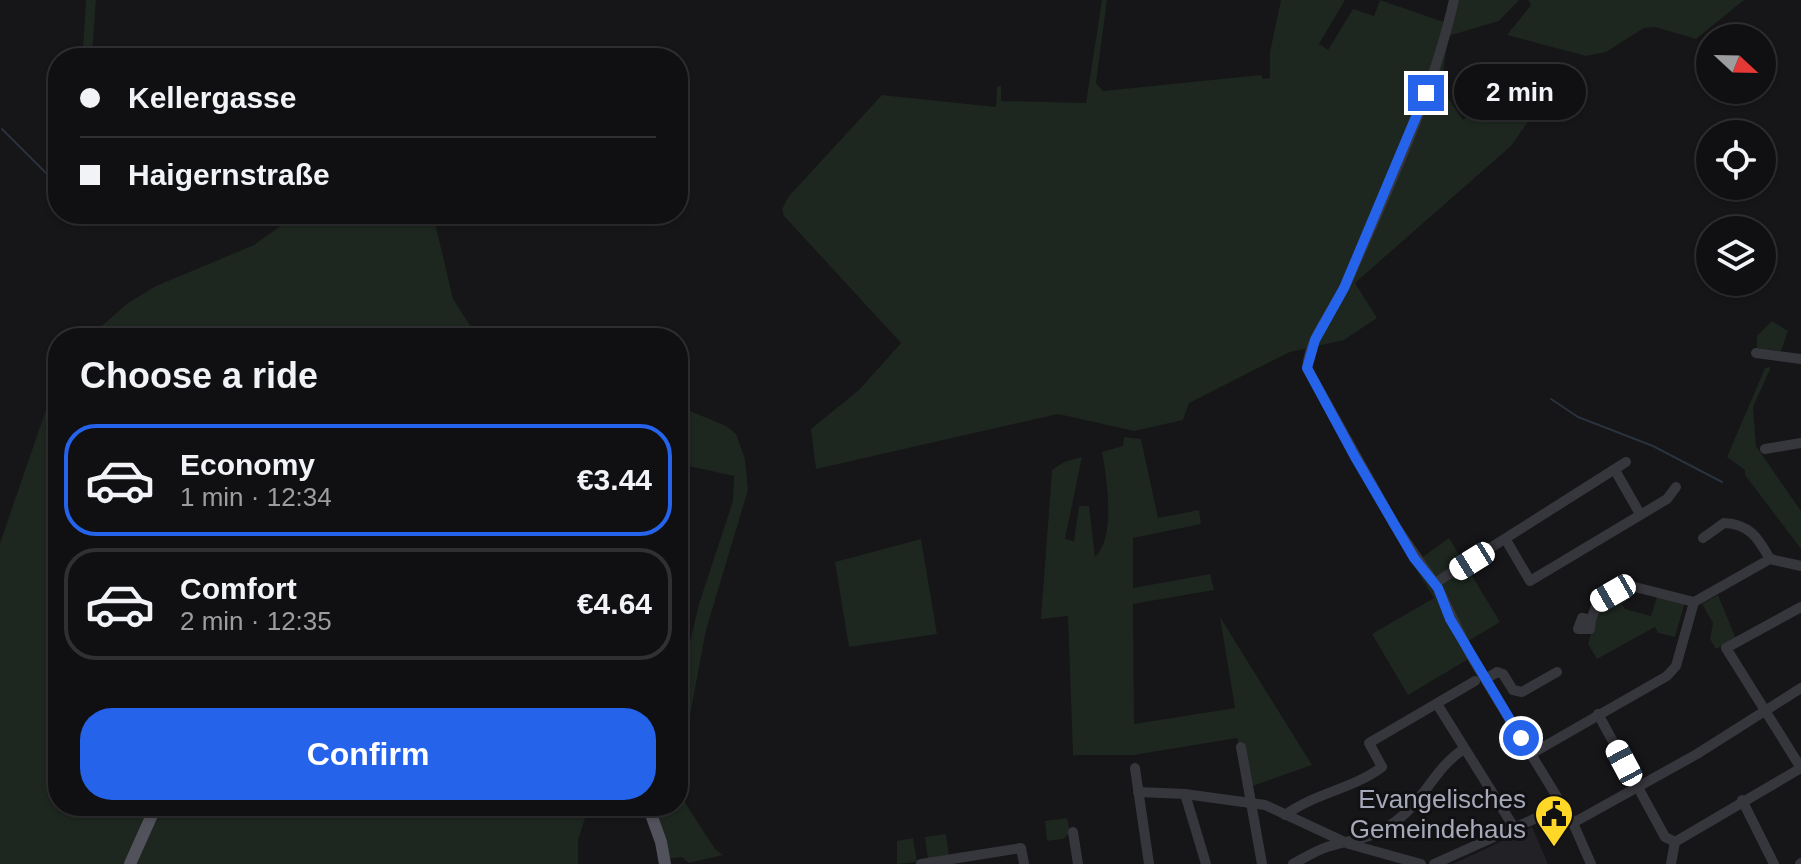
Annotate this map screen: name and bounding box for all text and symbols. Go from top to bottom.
north arrow [1696,24,1776,104]
map controls [1696,24,1776,296]
callout: 2 min [1454,65,1586,121]
route end [1408,75,1444,111]
text: 2 min [1486,77,1554,107]
text: Kellergasse [128,81,296,114]
button: locate [1696,120,1776,200]
text: Haigernstraße [128,158,330,191]
button: layers [1696,216,1776,296]
text: Choose a ride [80,355,318,396]
icon: car [84,444,156,516]
text: Economy [180,448,315,481]
text: €3.44 [577,463,652,496]
text: 1 min · 12:34 [180,482,332,512]
car [1445,538,1499,584]
icon: car [84,568,156,640]
car [1586,571,1640,615]
text: Comfort [180,572,297,605]
text: €4.64 [577,587,652,620]
text: 2 min · 12:35 [180,606,332,636]
button: Confirm [80,708,656,800]
route start [1503,720,1539,756]
car [1602,736,1646,790]
place label: Evangelisches Gemeindehaus [1350,784,1526,844]
public building icon: Evangelisches Gemeindehaus [1533,793,1575,848]

